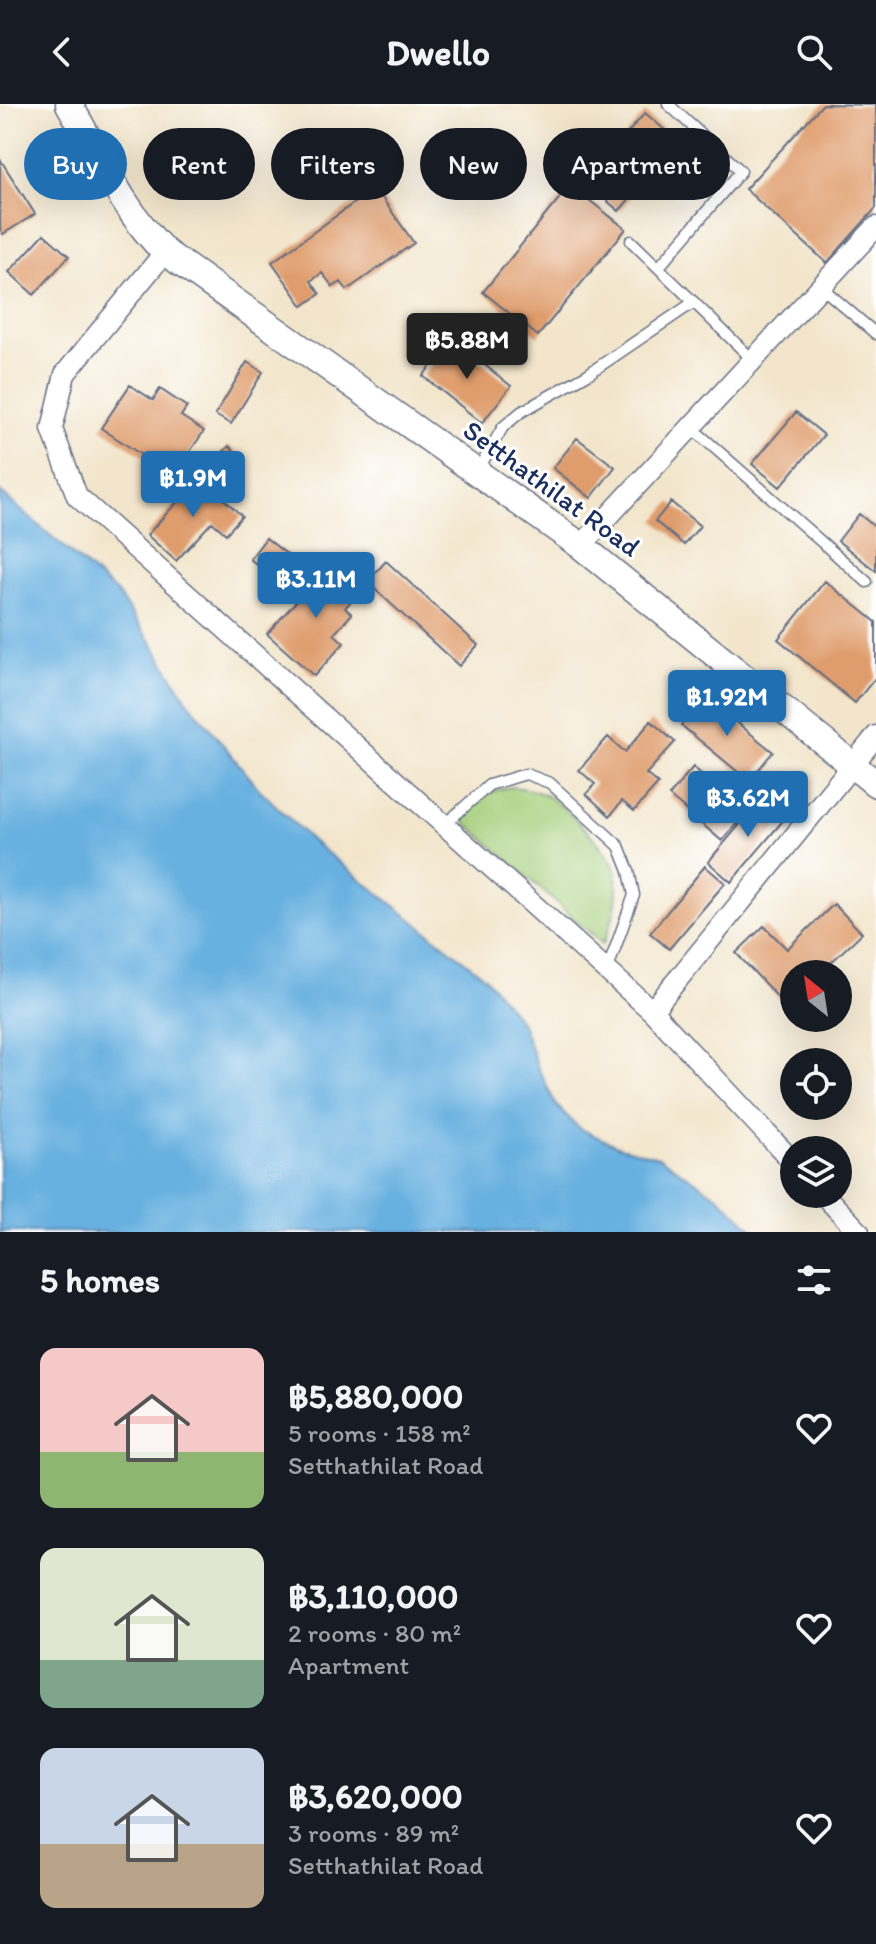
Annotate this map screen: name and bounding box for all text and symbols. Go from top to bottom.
icon: back [40,30,84,74]
icon: search [792,30,836,74]
text: Dwello [386,31,490,74]
chip: Buy [24,128,127,200]
chip: Rent [143,128,255,200]
chip: Filters [271,128,404,200]
chip: New [420,128,527,200]
chip: Apartment [543,128,730,200]
pin: ฿5.88M [402,313,532,381]
text: ฿5.88M [425,323,509,355]
street label: Setthathilat Road [457,412,647,564]
pin: ฿1.9M [137,451,249,519]
text: ฿1.9M [159,461,227,493]
pin: ฿3.11M [251,552,381,620]
text: ฿3.11M [276,562,356,594]
pin: ฿1.92M [662,670,792,738]
text: ฿1.92M [686,680,768,712]
pin: ฿3.62M [683,771,813,839]
text: ฿3.62M [706,781,790,813]
north arrow [780,960,852,1032]
map controls [780,960,852,1208]
button: locate [780,1048,852,1120]
button: layers [780,1136,852,1208]
icon: filters [792,1258,836,1302]
text: 5 homes [40,1260,160,1301]
text: ฿5,880,000 [288,1376,464,1417]
icon: home [104,1380,200,1476]
icon: heart [792,1406,836,1450]
text: 5 rooms · 158 m² [288,1417,471,1449]
text: Setthathilat Road [288,1449,484,1481]
text: ฿3,110,000 [288,1576,458,1617]
icon: home [104,1580,200,1676]
icon: heart [792,1606,836,1650]
text: 2 rooms · 80 m² [288,1617,461,1649]
text: Apartment [288,1649,409,1681]
text: ฿3,620,000 [288,1776,463,1817]
icon: home [104,1780,200,1876]
icon: heart [792,1806,836,1850]
text: 3 rooms · 89 m² [288,1817,459,1849]
text: Setthathilat Road [288,1849,484,1881]

